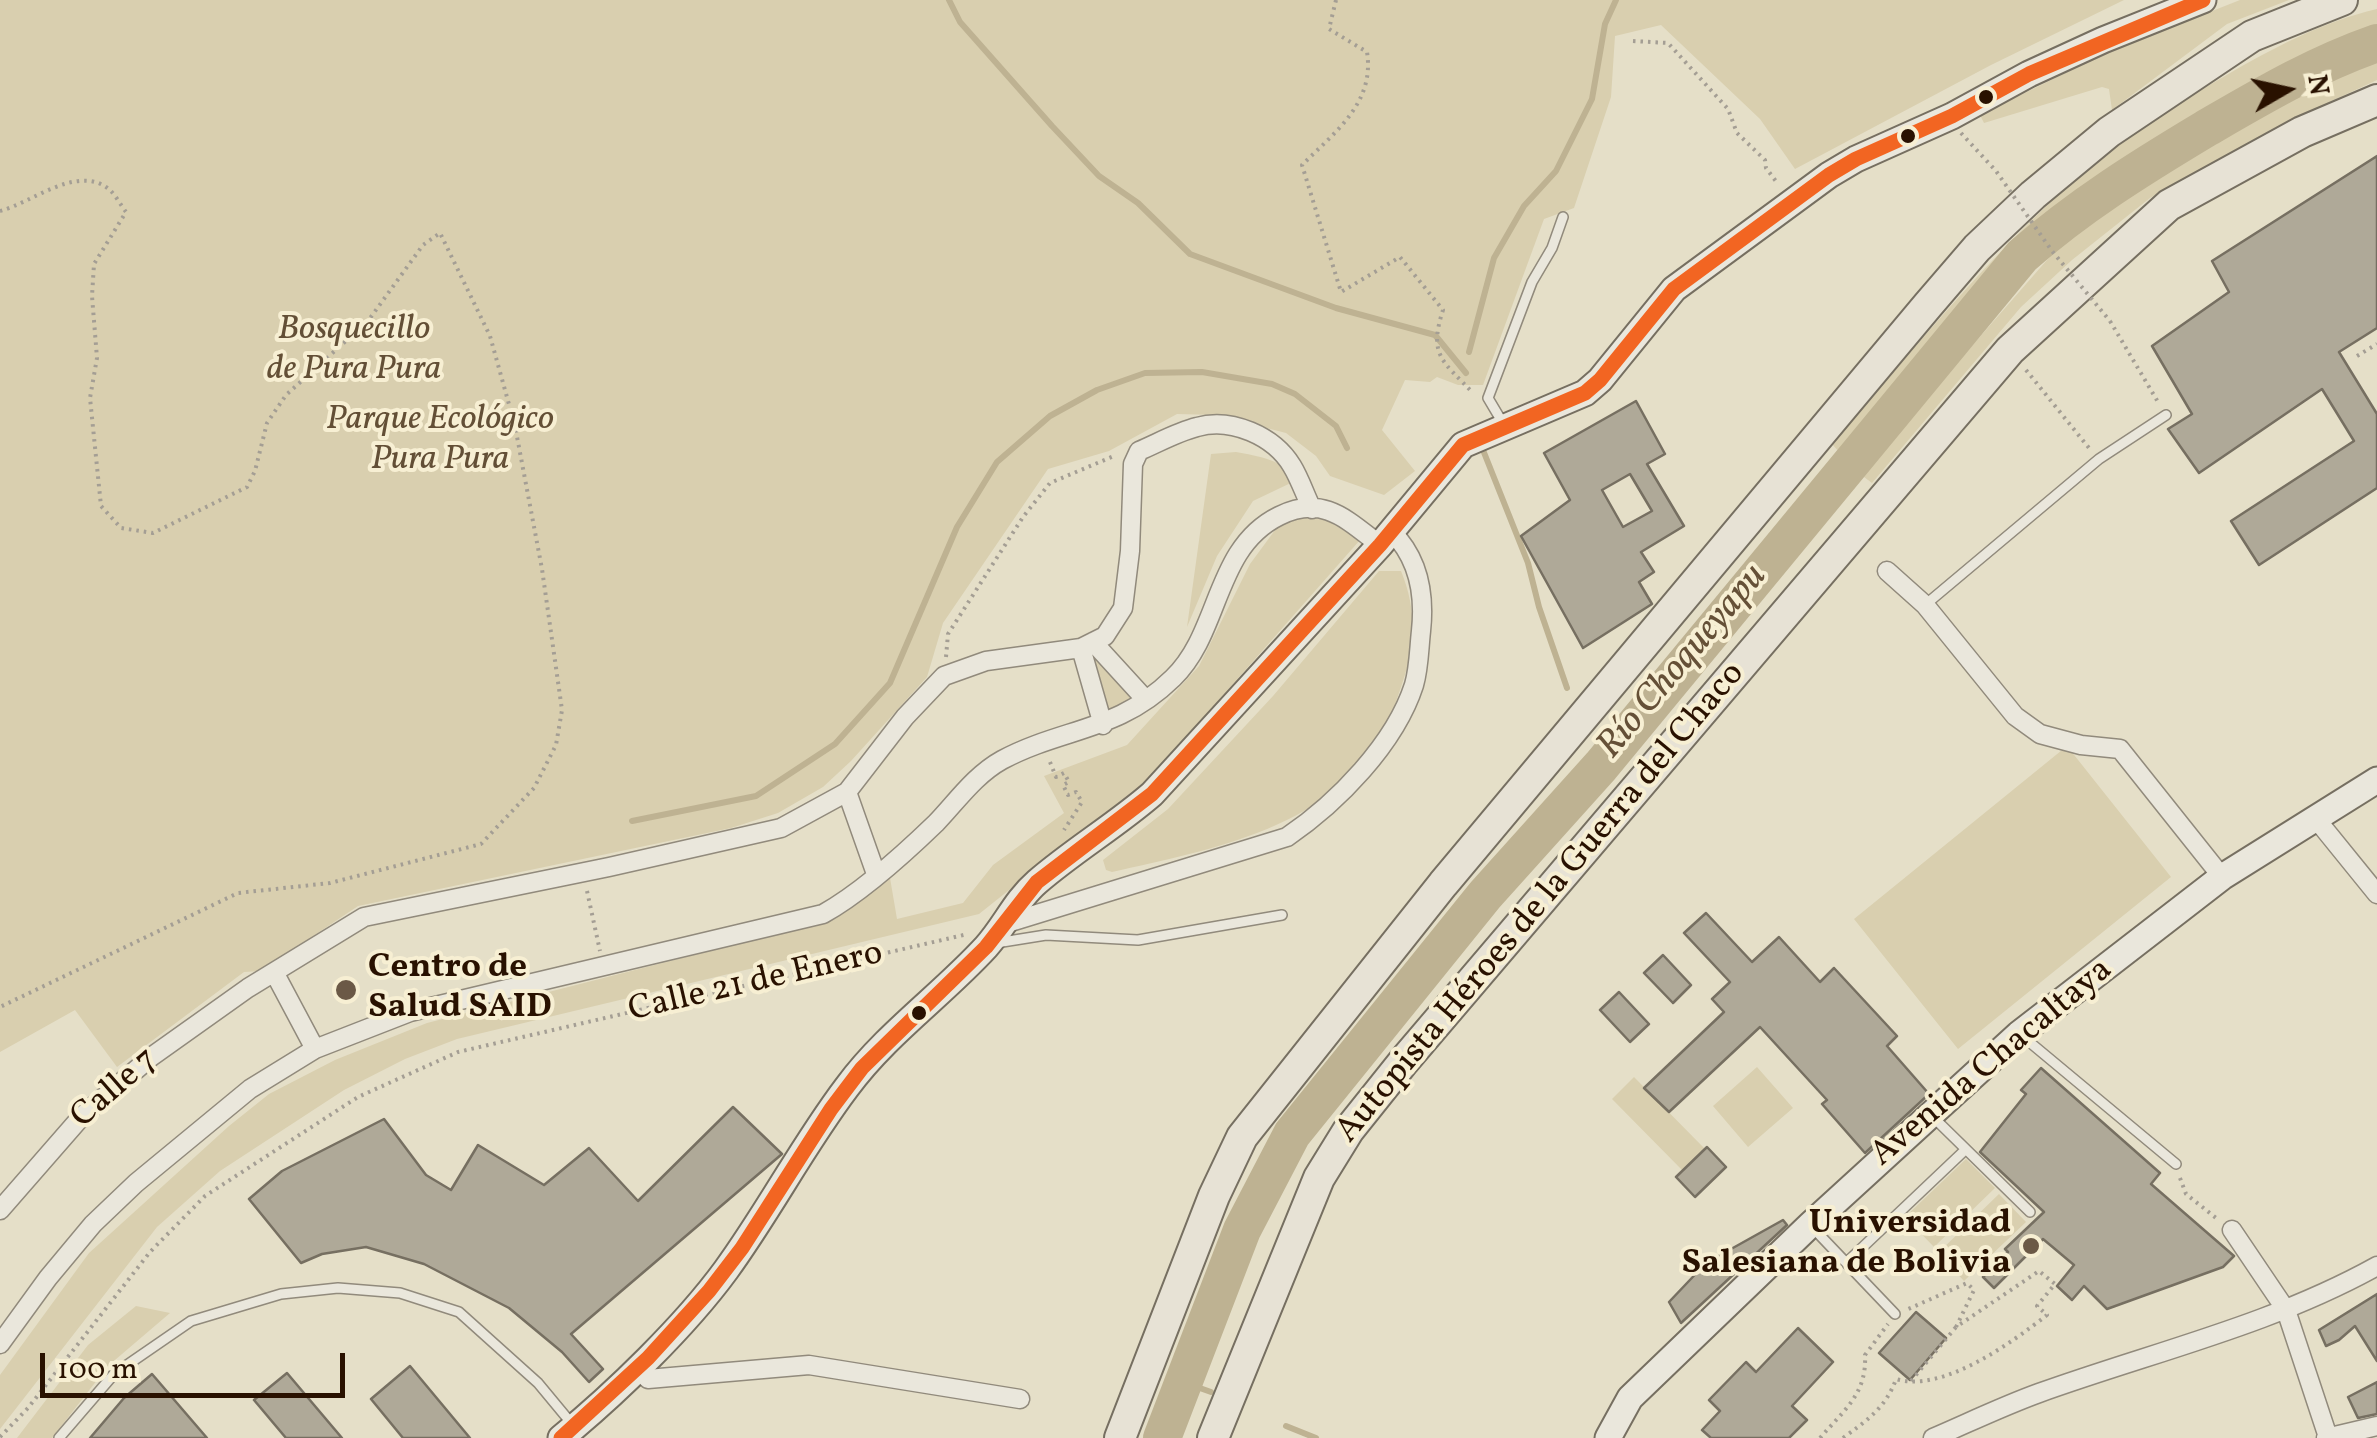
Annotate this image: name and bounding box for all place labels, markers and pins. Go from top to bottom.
unlabelled marker [1976,87,1996,107]
unlabelled marker [1898,126,1918,146]
place label: Centro de Salud SAID [368,949,552,1031]
marker: Centro de Salud SAID [333,977,359,1003]
unlabelled marker [909,1003,929,1023]
place label: Universidad Salesiana de Bolivia [1681,1205,2011,1287]
marker: Universidad Salesiana de Bolivia [2020,1235,2042,1257]

